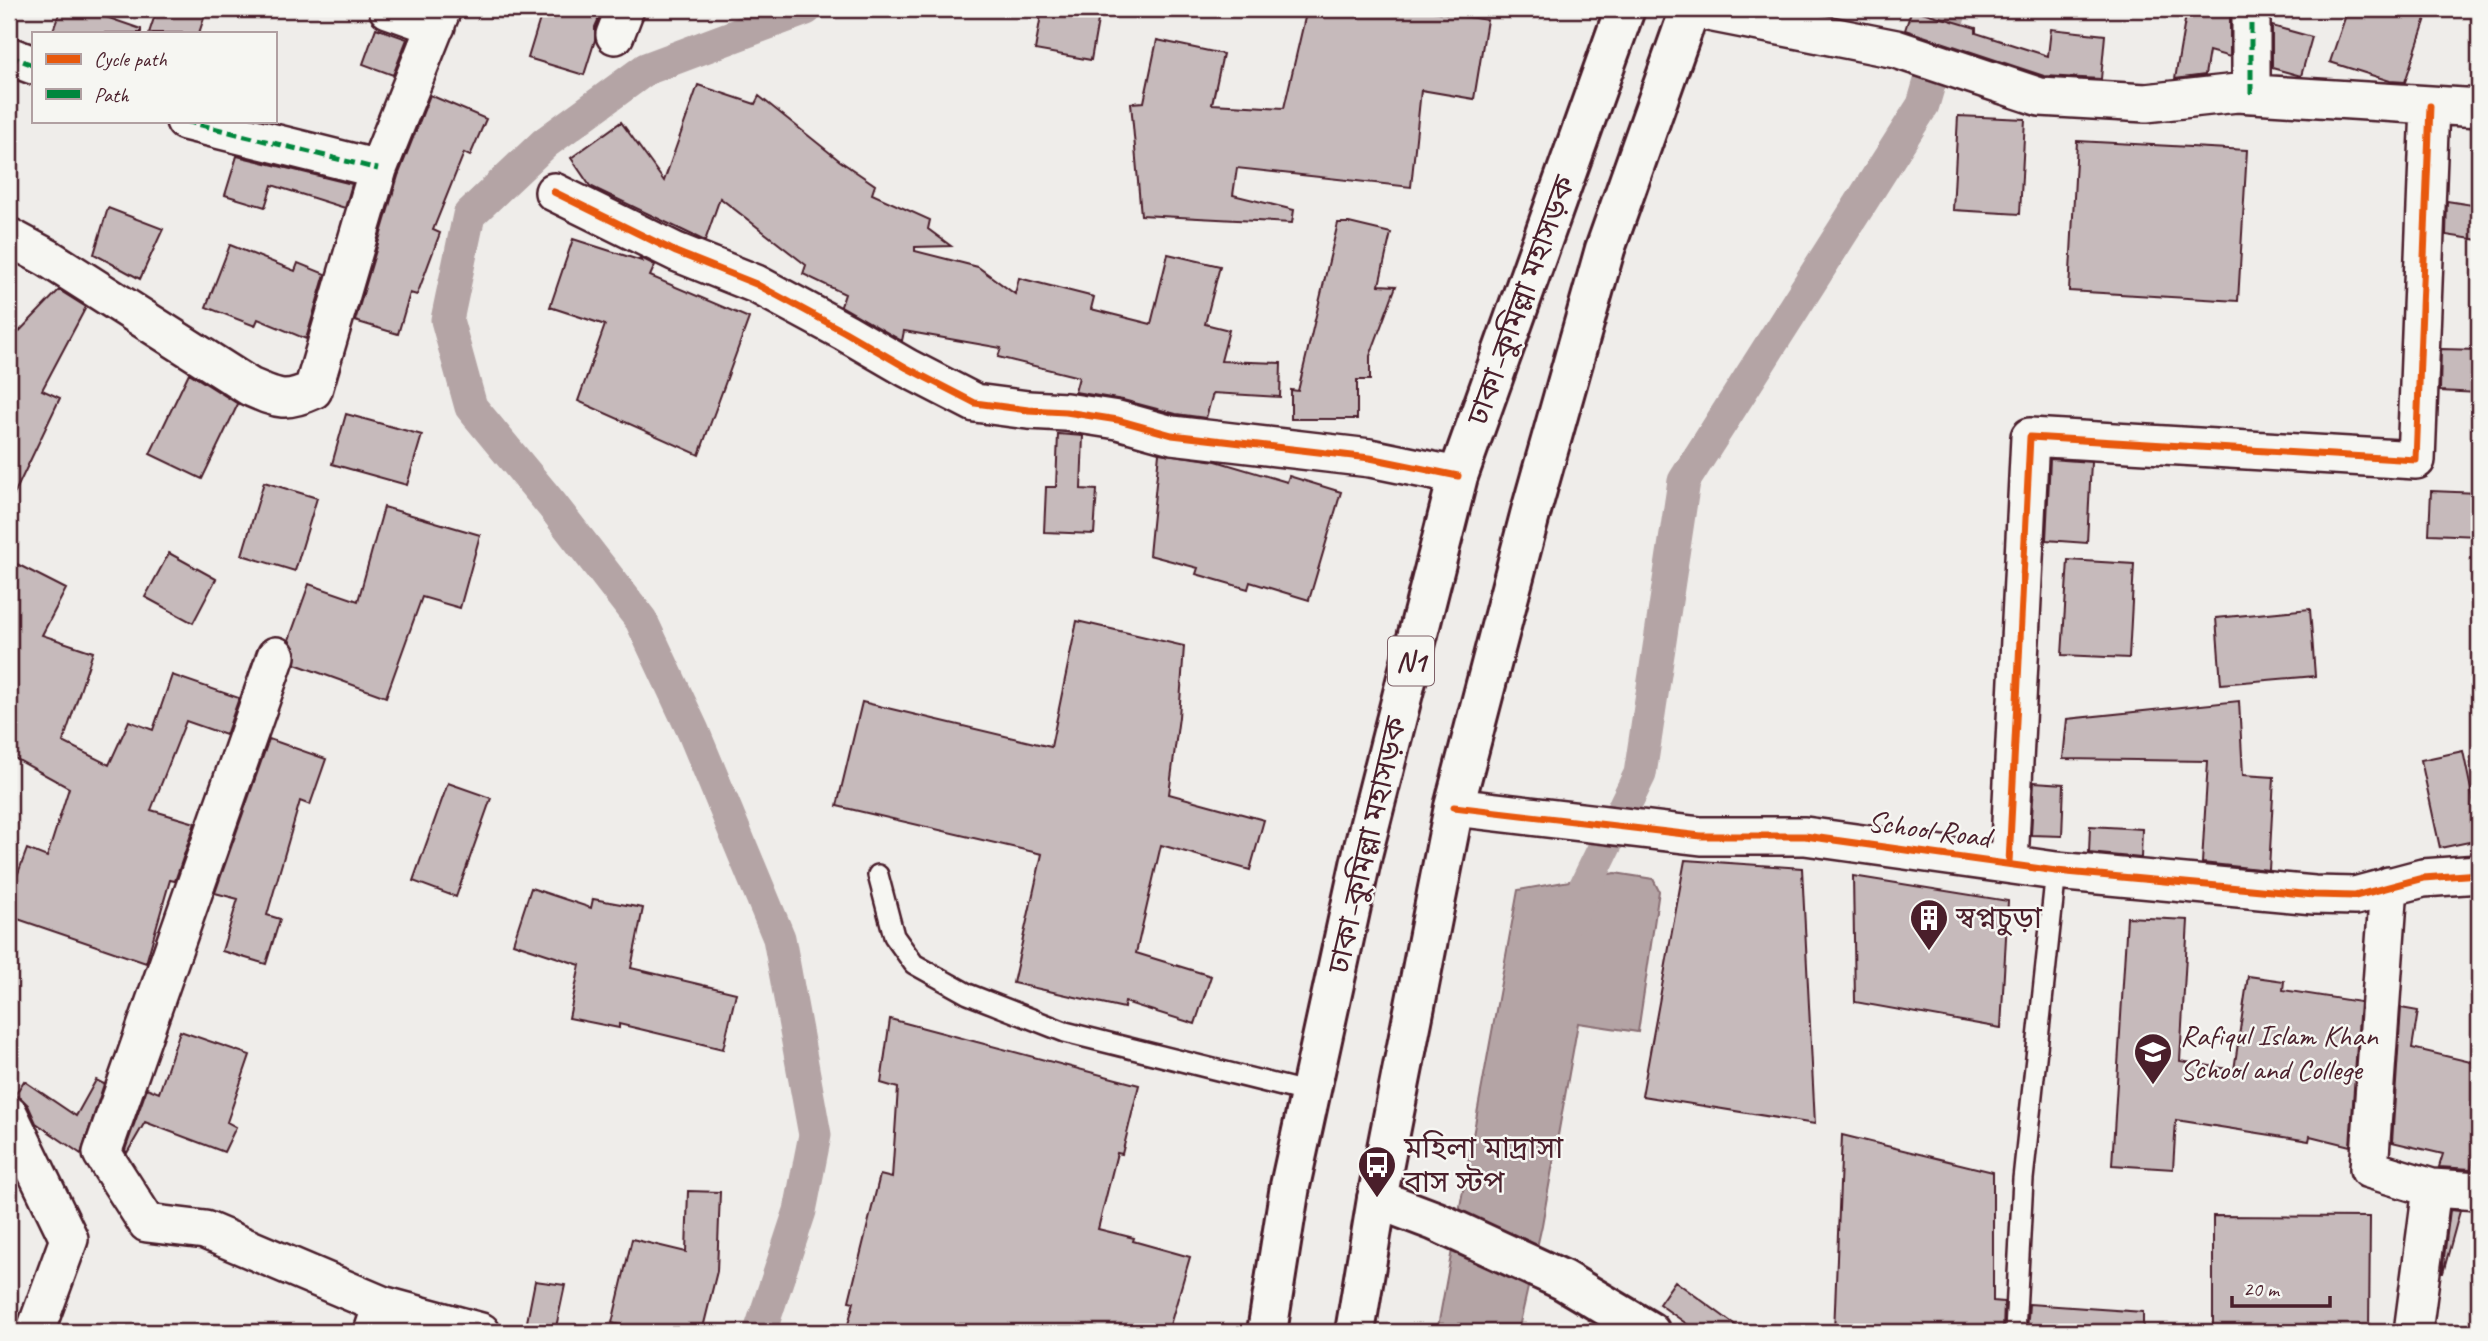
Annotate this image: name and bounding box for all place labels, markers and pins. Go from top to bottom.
building icon: স্বপ্নচুড়া [1908,897,1950,952]
place label: স্বপ্নচুড়া [1955,899,2043,937]
place label: Rafiqul Islam Khan School and College [2180,1016,2379,1088]
school or university icon: Rafiqul Islam Khan School and College [2132,1031,2174,1086]
place label: মহিলা মাদ্রাসা বাস স্টপ [1403,1129,1564,1201]
bus stop icon: মহিলা মাদ্রাসা বাস স্টপ [1356,1144,1398,1199]

